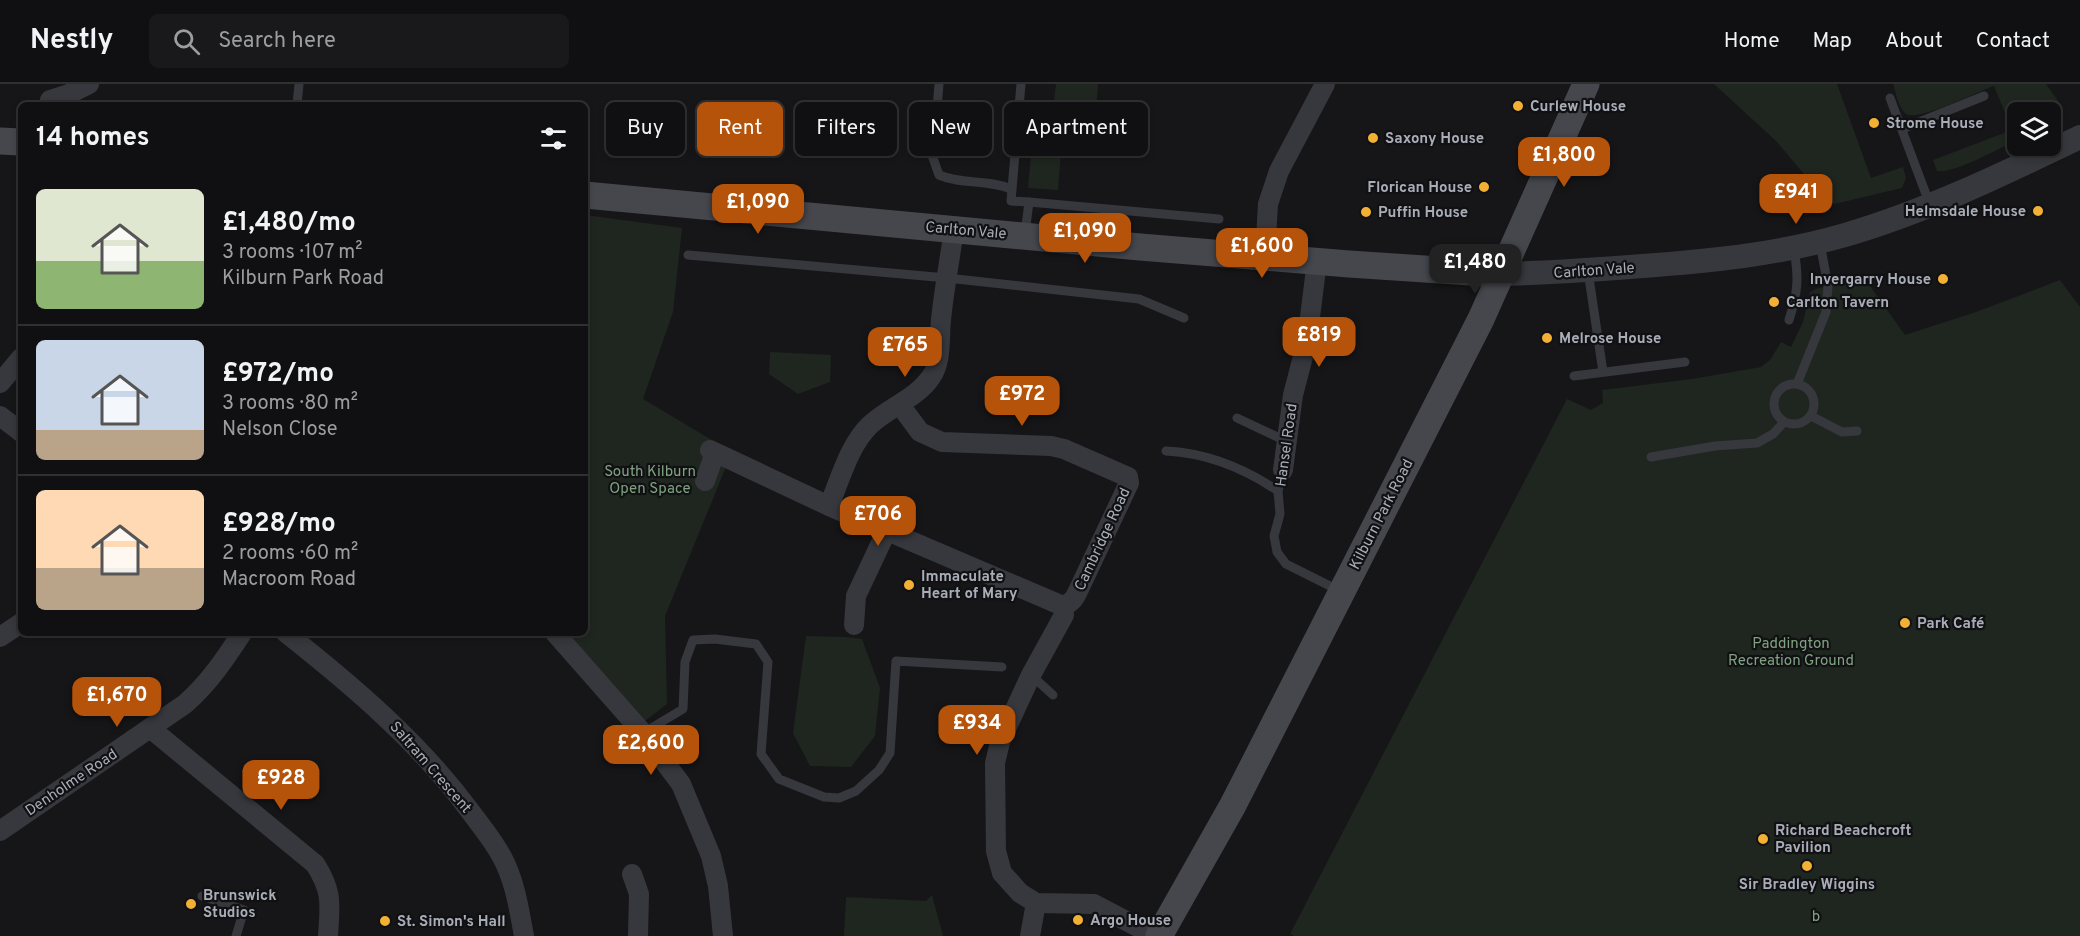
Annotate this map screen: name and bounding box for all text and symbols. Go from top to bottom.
search box [149,14,569,68]
text: Nestly [30,23,113,59]
icon: search [170,25,203,58]
text: Search here [218,28,336,55]
text: Home [1724,28,1780,55]
text: Map [1813,28,1852,55]
text: About [1885,28,1943,55]
text: Contact [1976,28,2050,55]
place label: Curlew House [1530,98,1626,117]
marker: Curlew House [1511,99,1525,113]
chip: Buy [606,102,685,156]
chip: Rent [697,102,783,156]
chip: Filters [795,102,897,156]
chip: New [909,102,992,156]
chip: Apartment [1004,102,1148,156]
map controls [2007,102,2061,156]
button: layers [2007,102,2061,156]
place label: Strome House [1886,115,1984,134]
marker: Strome House [1867,116,1881,130]
text: 14 homes [36,122,150,155]
icon: filters [537,122,570,155]
place label: Saxony House [1385,130,1484,149]
marker: Saxony House [1366,131,1380,145]
pin: £1,800 [1515,137,1613,188]
text: £1,800 [1532,143,1596,169]
pin: £941 [1760,174,1832,225]
place label: Florican House [1367,179,1472,198]
marker: Florican House [1477,180,1491,194]
text: £941 [1773,180,1819,206]
pin: £1,090 [709,184,807,235]
text: £1,090 [726,190,790,216]
place label: Helmsdale House [1905,203,2026,222]
place label: Puffin House [1378,204,1468,223]
marker: Helmsdale House [2031,204,2045,218]
marker: Puffin House [1359,205,1373,219]
text: £1,480/mo [222,207,356,240]
icon: home [84,213,156,285]
pin: £1,090 [1036,213,1134,264]
street label: Carlton Vale [925,218,1007,245]
text: £1,090 [1053,219,1117,245]
pin: £1,600 [1213,228,1311,279]
text: £1,600 [1230,234,1294,260]
text: 3 rooms · 107 m² [222,240,363,266]
pin: £1,480 [1426,244,1524,295]
text: £1,480 [1443,250,1507,276]
street label: Carlton Vale [1553,259,1635,284]
text: Kilburn Park Road [222,266,384,292]
place label: Invergarry House [1810,271,1931,290]
marker: Invergarry House [1936,272,1950,286]
place label: Carlton Tavern [1786,294,1889,313]
marker: Carlton Tavern [1767,295,1781,309]
pin: £819 [1283,317,1355,368]
text: £819 [1297,323,1341,349]
pin: £765 [869,327,941,378]
place label: Melrose House [1559,330,1661,349]
marker: Melrose House [1540,331,1554,345]
text: £765 [882,333,928,359]
text: £972/mo [222,358,334,391]
icon: home [84,364,156,436]
pin: £972 [986,376,1058,427]
text: £972 [999,382,1045,408]
text: 3 rooms · 80 m² [222,391,358,417]
street label: Hansel Road [1272,402,1303,488]
text: Nelson Close [222,417,337,443]
street label: Kilburn Park Road [1346,456,1418,573]
park label: South Kilburn Open Space [604,463,696,499]
street label: Cambridge Road [1071,485,1136,594]
pin: £706 [842,496,914,547]
text: £706 [854,502,902,528]
text: £928/mo [222,508,336,541]
icon: home [84,514,156,586]
text: 2 rooms · 60 m² [222,541,358,567]
text: Macroom Road [222,567,356,593]
place label: Immaculate Heart of Mary [921,568,1018,604]
marker: Immaculate Heart of Mary [902,578,916,592]
place label: Park Café [1917,615,1984,634]
marker: Park Café [1898,616,1912,630]
park label: Paddington Recreation Ground [1728,635,1854,671]
pin: £1,670 [68,677,166,728]
text: £1,670 [86,683,148,709]
pin: £934 [941,705,1013,756]
text: £934 [952,711,1002,737]
street label: Saltram Crescent [385,718,475,818]
pin: £2,600 [602,725,700,776]
text: £2,600 [617,731,685,757]
street label: Denholme Road [22,745,121,821]
pin: £928 [245,760,317,811]
text: £928 [256,766,306,792]
place label: Richard Beachcroft Pavilion [1775,822,1912,858]
marker: Richard Beachcroft Pavilion [1756,832,1770,846]
marker: Sir Bradley Wiggins [1800,859,1814,873]
place label: Sir Bradley Wiggins [1739,876,1875,895]
place label: Brunswick Studios [203,887,277,923]
marker: Brunswick Studios [184,897,198,911]
park label: b [1812,908,1820,927]
place label: Argo House [1090,912,1171,931]
place label: St. Simon's Hall [397,913,506,932]
marker: Argo House [1071,913,1085,927]
marker: St. Simon's Hall [378,914,392,928]

